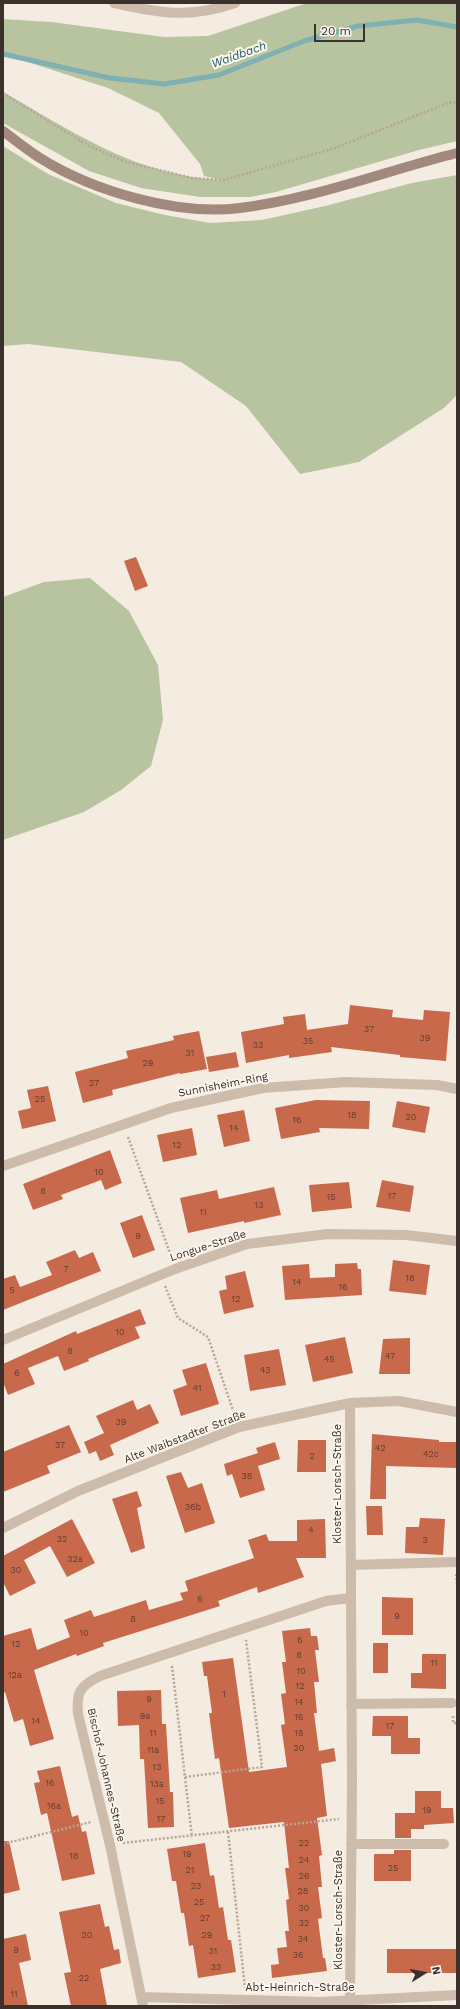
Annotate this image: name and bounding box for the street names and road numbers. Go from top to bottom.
street label: Sunnisheim-Ring [177,1070,269,1100]
street label: Longue-Straße [168,1227,248,1265]
street label: Alte Waibstadter Straße [122,1408,248,1466]
street label: Kloster-Lorsch-Straße [331,1424,345,1544]
street label: Bischof-Johannes-Straße [84,1707,128,1843]
street label: Kloster-Lorsch-Straße [332,1850,346,1970]
street label: Abt-Heinrich-Straße [245,1981,355,1995]

